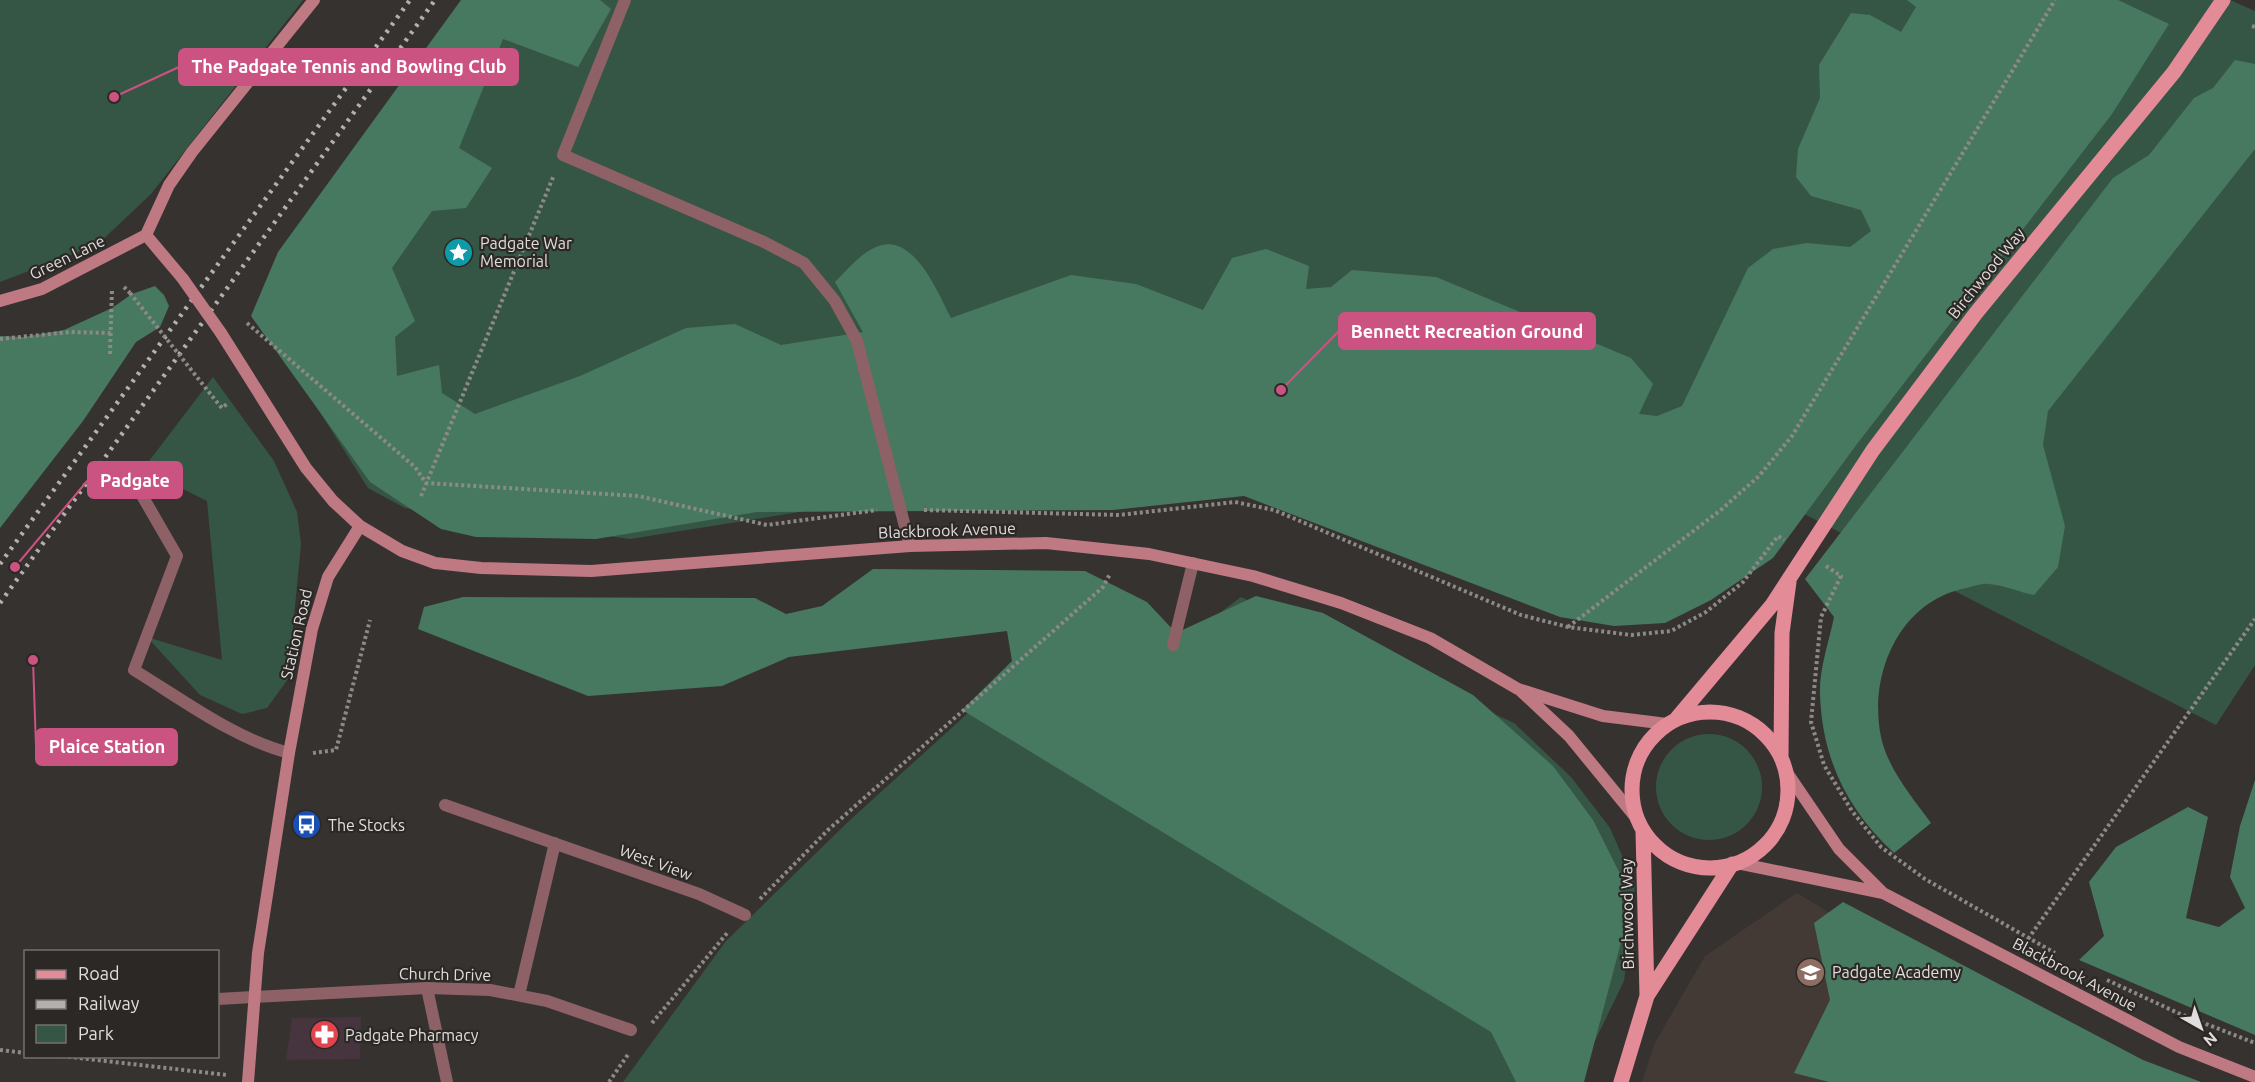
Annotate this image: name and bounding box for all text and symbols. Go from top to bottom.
callout: The Padgate Tennis and Bowling Club [179,49,518,85]
text: The Padgate Tennis and Bowling Club [191,56,507,76]
street label: Birchwood Way [1944,224,2028,322]
street label: Green Lane [26,231,108,283]
place label: Padgate War Memorial [480,234,572,270]
place icon: Padgate War Memorial [443,236,475,268]
callout: Bennett Recreation Ground [1339,313,1595,349]
text: Bennett Recreation Ground [1351,321,1583,341]
callout: Padgate [88,462,182,498]
text: Padgate [100,470,170,490]
street label: Blackbrook Avenue [878,519,1016,541]
street label: Station Road [277,587,315,681]
callout: Plaice Station [36,729,177,765]
text: Plaice Station [49,736,165,756]
bus stop icon: The Stocks [291,809,323,841]
place label: The Stocks [328,816,405,834]
street label: West View [617,841,695,884]
street label: Birchwood Way [1617,858,1637,970]
street label: Blackbrook Avenue [2010,934,2140,1014]
legend [24,950,219,1058]
school or university icon: Padgate Academy [1795,956,1827,988]
text: Road [78,963,120,983]
place label: Padgate Academy [1832,963,1961,981]
street label: Church Drive [399,964,491,984]
text: Railway [78,993,140,1013]
north arrow [2171,998,2231,1058]
pharmacy icon: Padgate Pharmacy [308,1019,340,1051]
text: Park [78,1023,114,1043]
place label: Padgate Pharmacy [345,1026,479,1044]
text: N [2200,1029,2221,1050]

